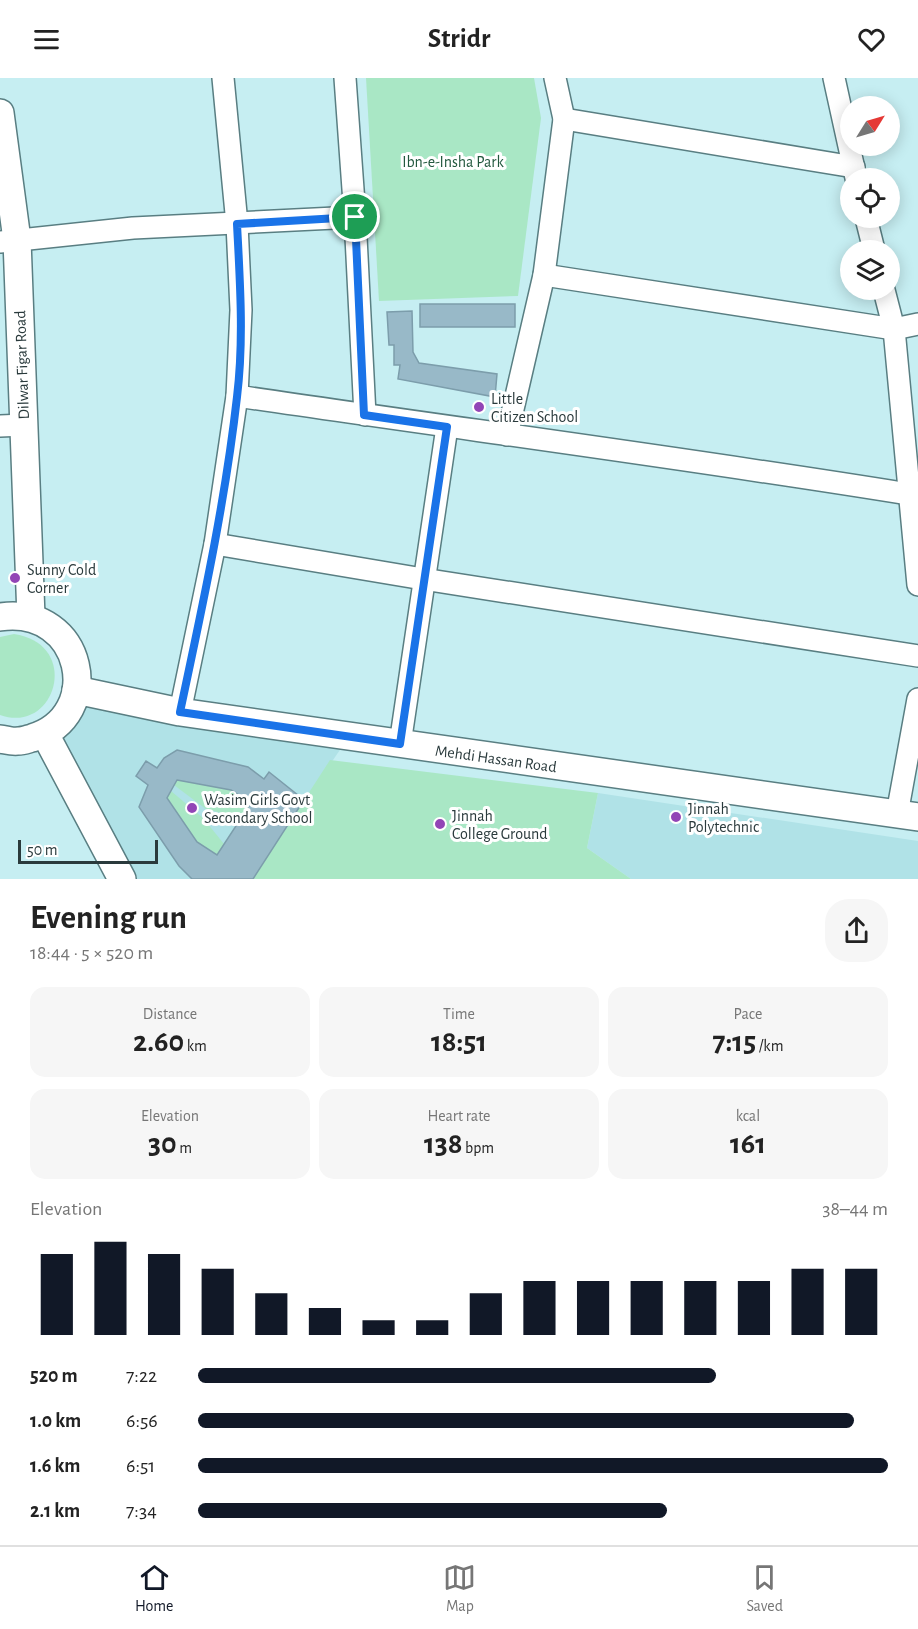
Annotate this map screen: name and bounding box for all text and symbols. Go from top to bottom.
icon: menu [30,23,63,56]
icon: heart [855,23,888,56]
text: Stridr [428,25,490,52]
north arrow [840,96,900,156]
map controls [840,96,900,300]
park label: Ibn-e-Insha Park [402,154,504,170]
button: locate [840,168,900,228]
pin [329,191,380,242]
icon: arrive [338,200,371,233]
button: layers [840,240,900,300]
street label: Dilwar Figar Road [12,310,32,420]
place label: Little Citizen School [491,391,578,425]
marker: Little Citizen School [472,400,486,414]
place label: Sunny Cold Corner [27,562,96,596]
marker: Sunny Cold Corner [8,571,22,585]
street label: Mehdi Hassan Road [434,743,558,775]
place label: Wasim Girls Govt Secondary School [204,792,312,827]
marker: Wasim Girls Govt Secondary School [185,801,199,815]
place label: Jinnah Polytechnic [688,801,759,836]
place label: Jinnah College Ground [452,808,548,842]
marker: Jinnah Polytechnic [669,810,683,824]
marker: Jinnah College Ground [433,817,447,831]
scale bar [18,837,158,864]
text: 50 m [27,842,58,858]
button: share [825,899,888,962]
text: Evening run [30,902,187,935]
text: 18:44 · 5 × 520 m [30,943,153,963]
text: Distance [143,1006,197,1022]
text: Time [443,1006,475,1022]
text: Pace [734,1006,762,1022]
text: 2.60 [133,1027,184,1057]
text: 18:51 [431,1027,487,1057]
text: 7:15 [713,1027,756,1057]
text: km [184,1038,207,1054]
text: /km [756,1038,783,1054]
text: Elevation [141,1108,199,1124]
text: Heart rate [428,1108,490,1124]
text: kcal [736,1108,760,1124]
text: 30 [148,1129,177,1159]
text: 138 [424,1129,462,1159]
text: 161 [730,1129,766,1159]
text: m [177,1140,192,1156]
text: bpm [462,1140,494,1156]
text: Elevation [30,1199,102,1219]
text: 38–44 m [822,1199,888,1219]
text: 520 m [30,1366,78,1386]
text: 7:22 [126,1366,157,1386]
text: 1.0 km [30,1411,81,1431]
text: 6:56 [126,1411,158,1431]
text: 1.6 km [30,1456,81,1476]
text: 6:51 [126,1456,155,1476]
text: 2.1 km [30,1501,80,1521]
text: 7:34 [126,1501,157,1521]
tab: Home [135,1561,173,1616]
tab: Map [443,1561,476,1616]
tab: Saved [746,1561,783,1616]

